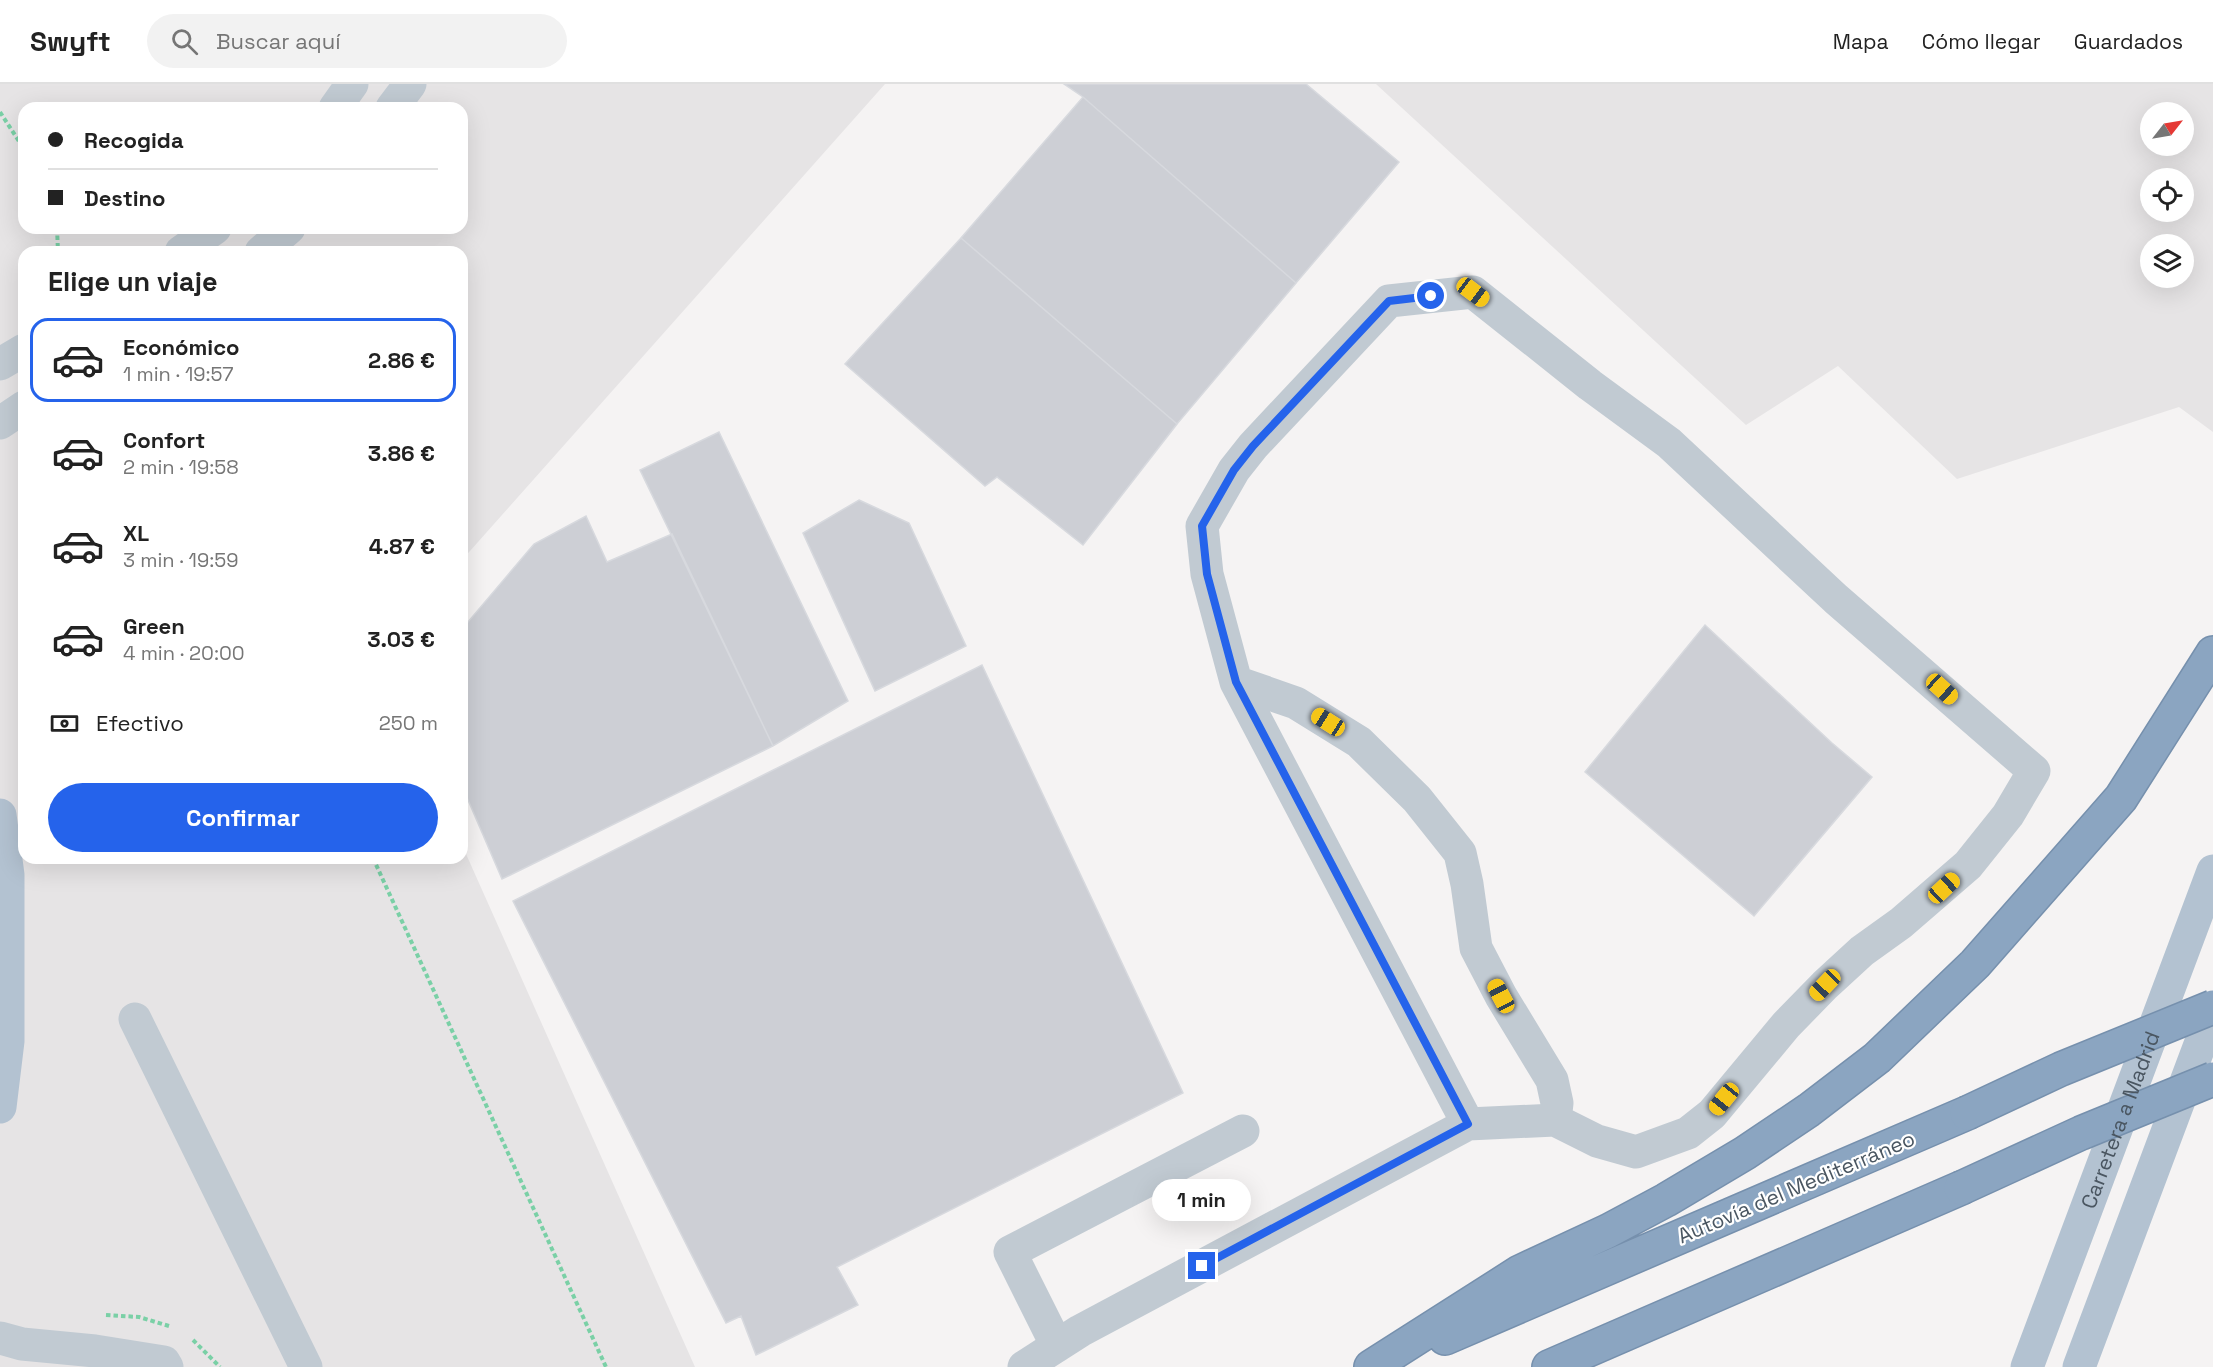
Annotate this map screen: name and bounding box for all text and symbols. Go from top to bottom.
search box [147,14,567,68]
text: Swyft [30,23,111,59]
icon: search [168,25,201,58]
text: Buscar aquí [216,27,341,55]
text: Mapa [1833,28,1889,55]
text: Cómo llegar [1922,28,2041,55]
text: Guardados [2074,28,2183,55]
north arrow [2140,102,2194,156]
map controls [2140,102,2194,288]
text: Recogida [84,126,184,154]
button: locate [2140,168,2194,222]
text: Destino [84,184,166,212]
button: layers [2140,234,2194,288]
text: Elige un viaje [48,264,218,299]
car [1453,274,1493,310]
route start [1417,282,1444,309]
icon: car [51,333,105,387]
text: Económico [123,333,240,361]
text: 2.86 € [368,346,435,374]
text: 1 min · 19:57 [123,361,234,387]
icon: car [51,426,105,480]
text: Confort [123,426,205,454]
text: 3.86 € [368,439,435,467]
text: 2 min · 19:58 [123,454,239,480]
icon: car [51,519,105,573]
text: XL [123,519,149,547]
text: 4.87 € [369,532,435,560]
text: 3 min · 19:59 [123,547,238,573]
icon: car [51,612,105,666]
text: Green [123,612,185,640]
text: 3.03 € [367,625,435,653]
text: 4 min · 20:00 [123,640,245,666]
car [1923,670,1961,708]
car [1308,705,1348,739]
icon: cash [48,707,81,740]
text: Efectivo [96,709,184,737]
text: 250 m [379,710,438,736]
button: Confirmar [48,783,438,852]
car [1925,869,1963,907]
car [1806,966,1844,1004]
car [1485,976,1517,1016]
street label: Carretera a Madrid [2074,1027,2165,1212]
car [1706,1079,1742,1119]
street label: Autovía del Mediterráneo [1673,1125,1919,1249]
callout: 1 min [1152,1179,1252,1221]
text: 1 min [1177,1187,1226,1213]
route end [1188,1252,1215,1279]

